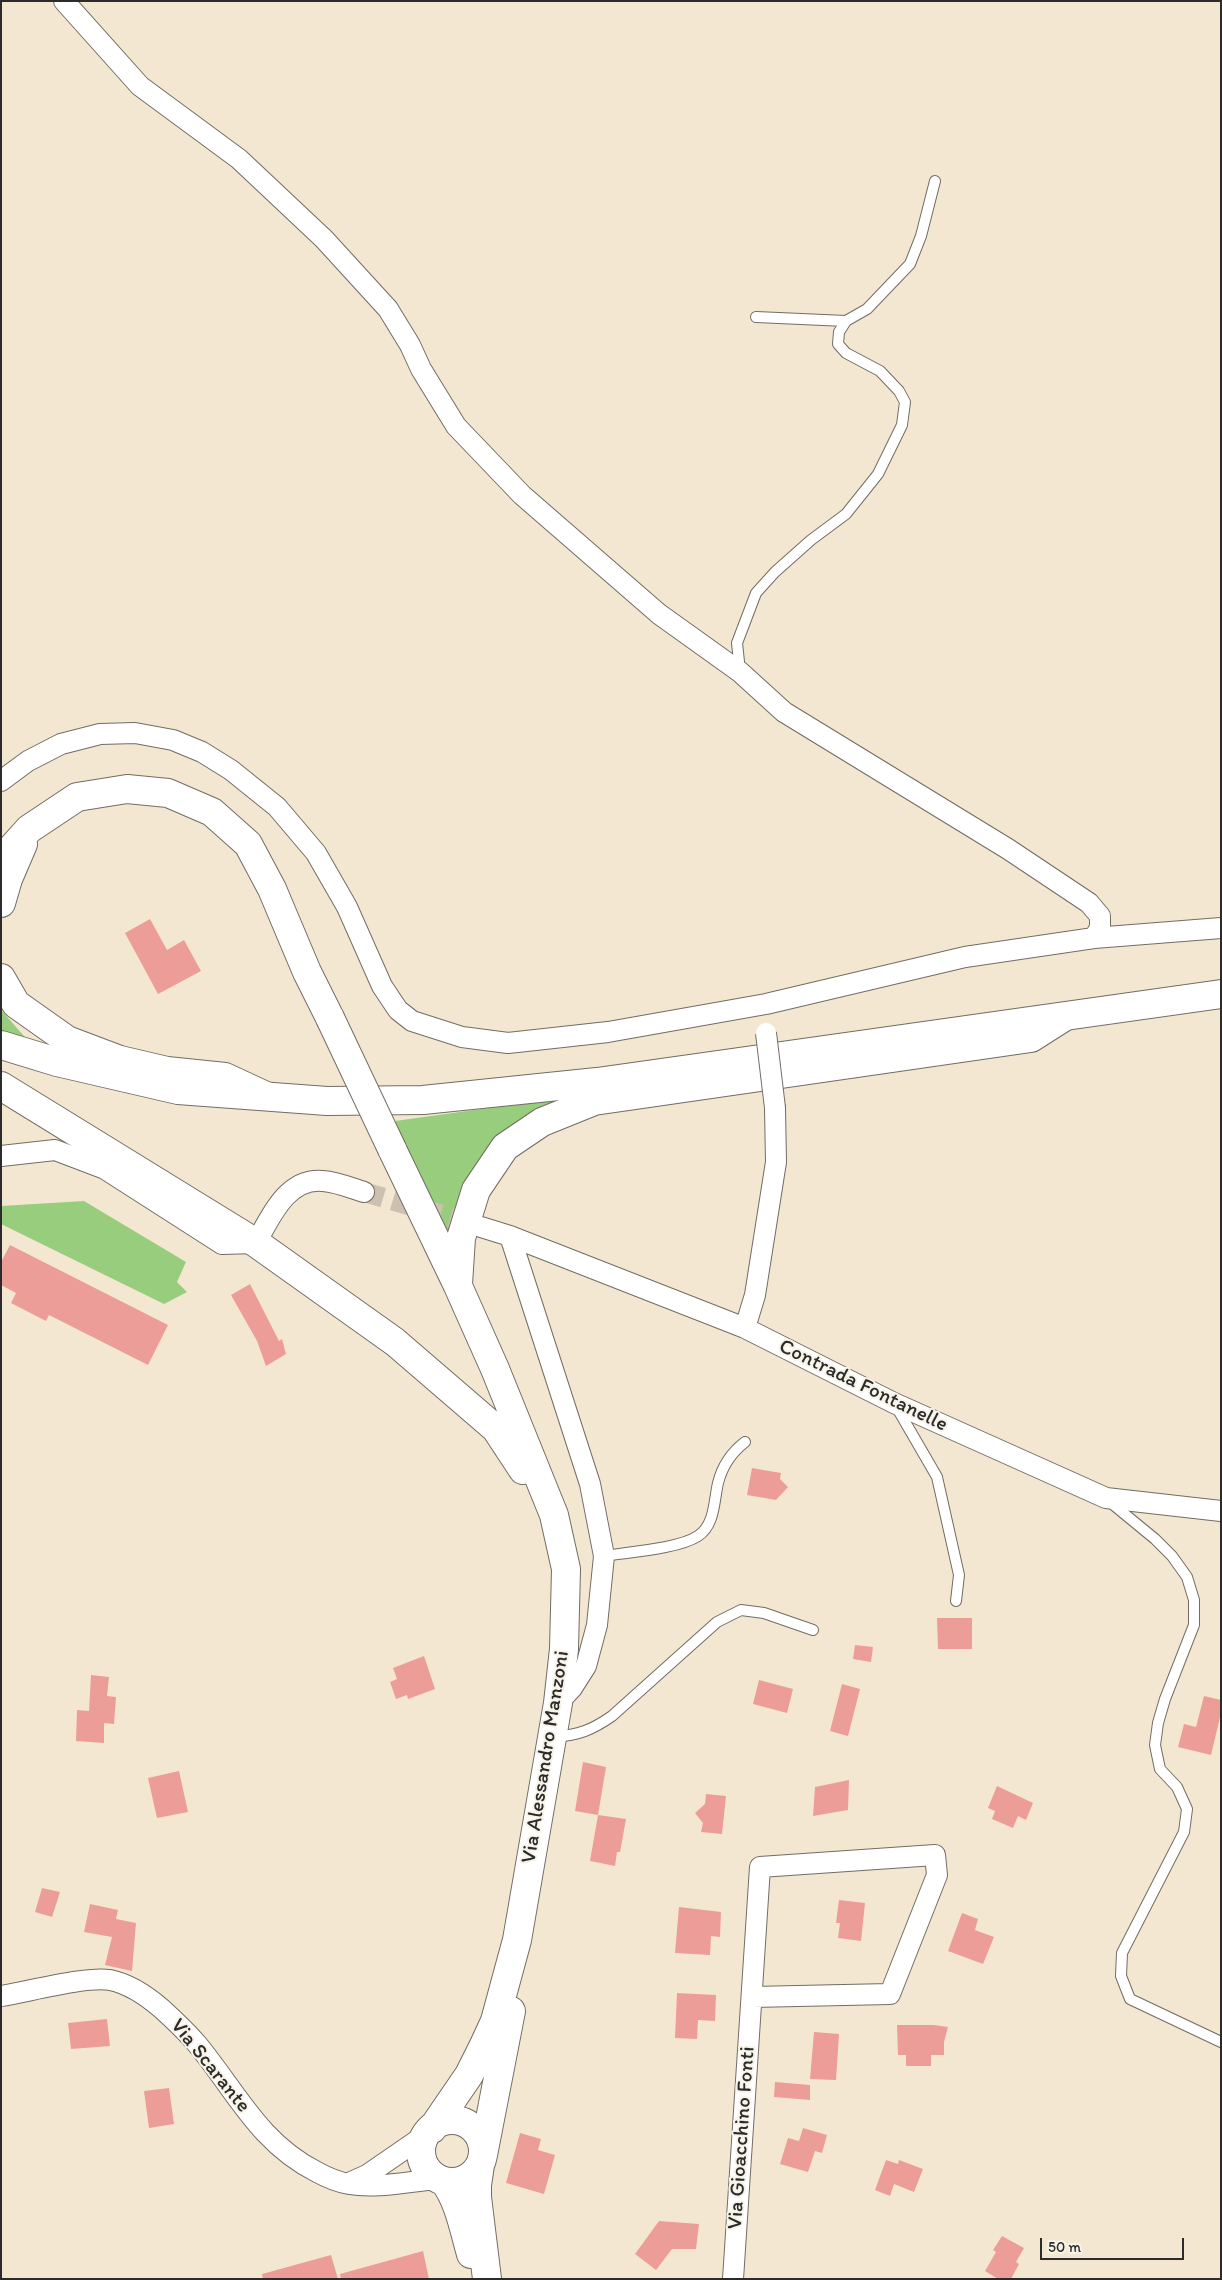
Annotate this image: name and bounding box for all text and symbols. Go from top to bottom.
street label: Contrada Fontanelle [774,1334,952,1438]
street label: Via Alessandro Manzoni [517,1649,575,1865]
street label: Via Scarante [164,2014,256,2118]
street label: Via Gioacchino Fonti [723,2046,761,2230]
scale bar [1042,2228,1186,2260]
text: 50 m [1048,2238,1081,2256]

